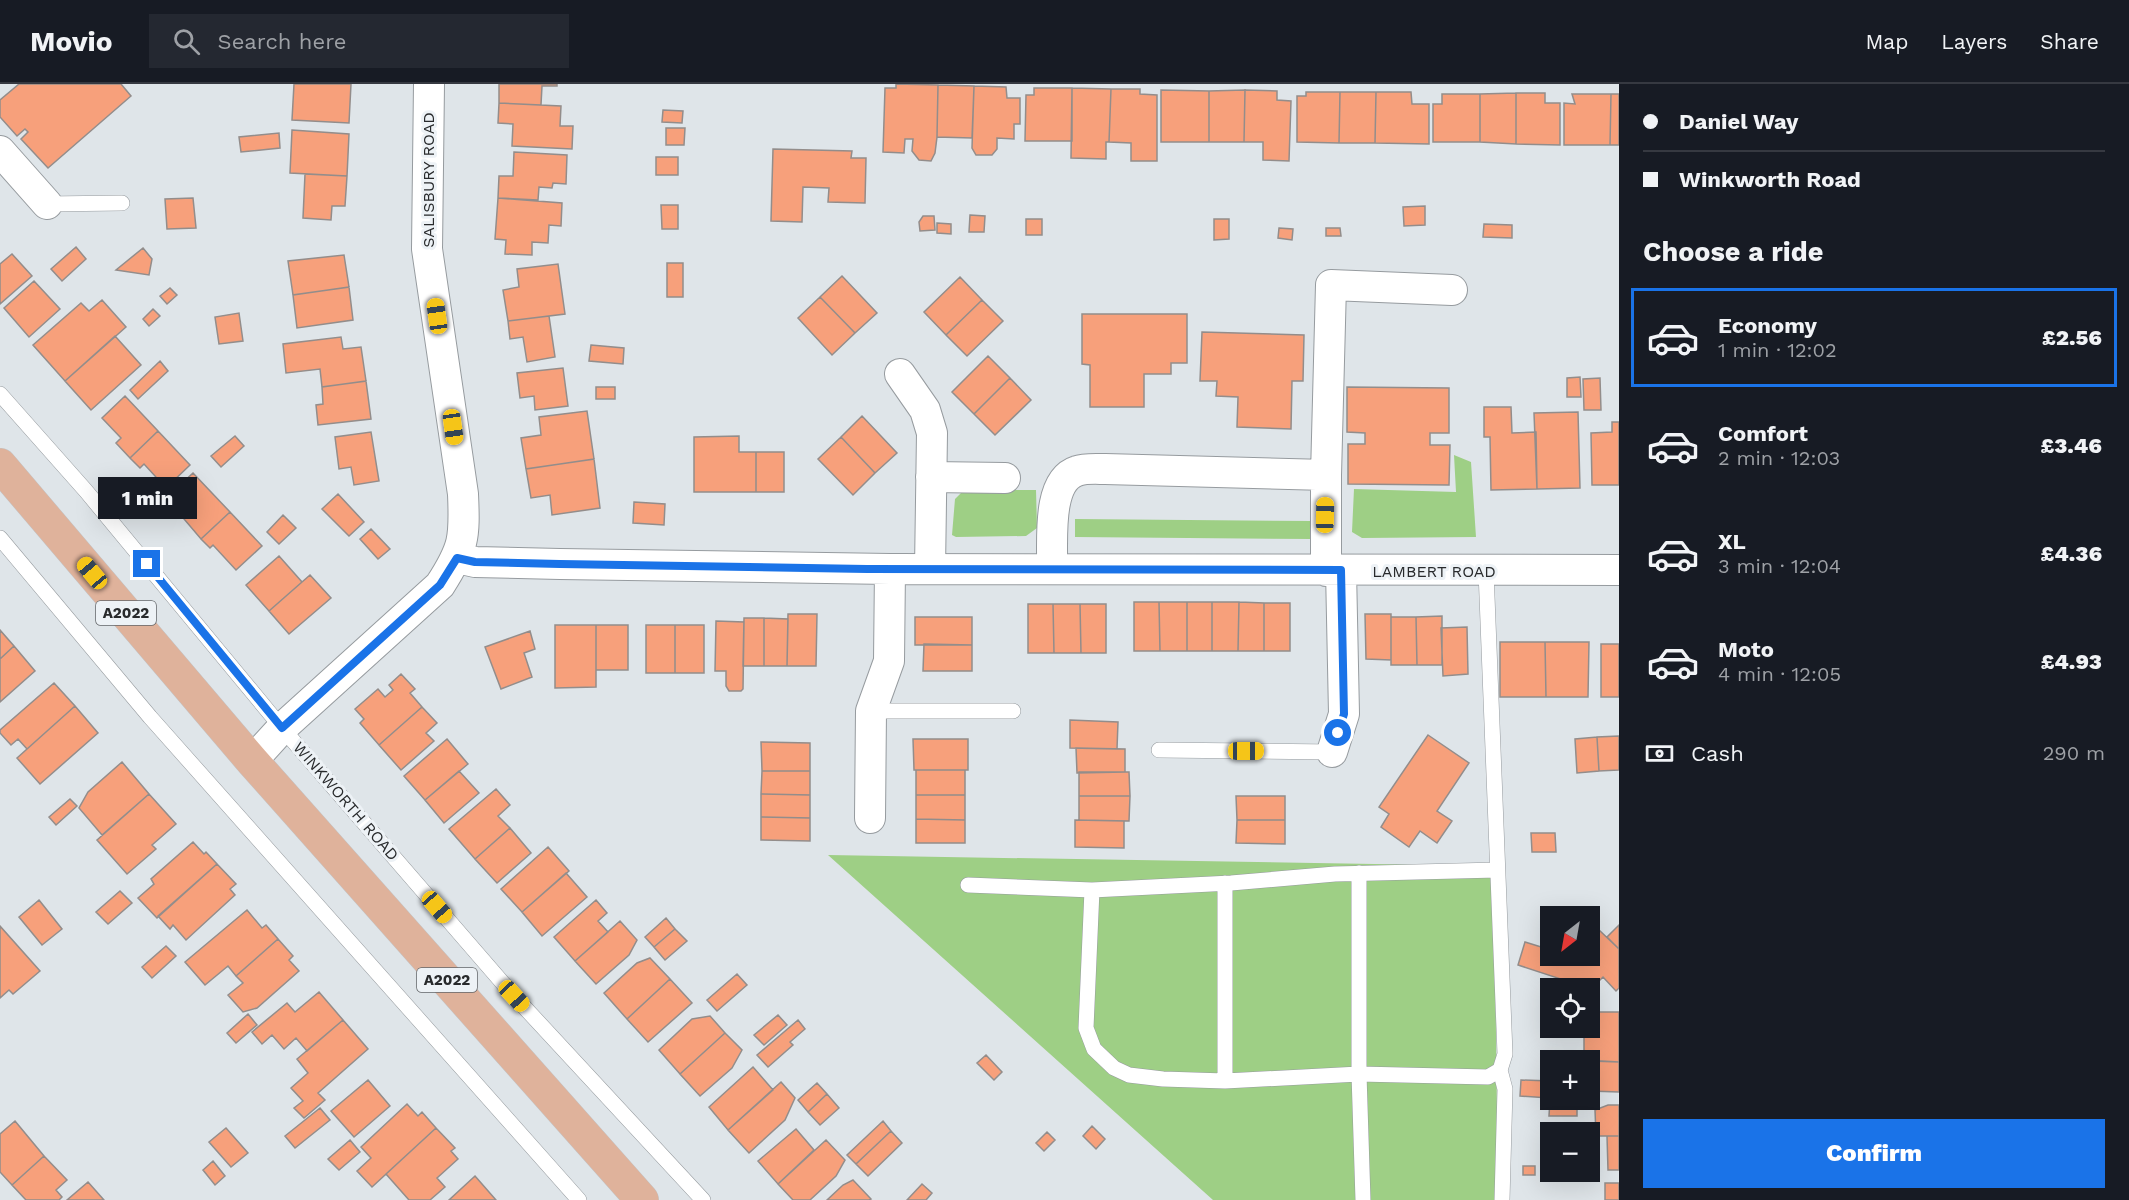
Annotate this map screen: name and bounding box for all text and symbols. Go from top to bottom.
search box [149,14,569,68]
text: Movio [30,25,113,58]
icon: search [170,25,203,58]
text: Search here [218,29,347,54]
text: Map [1865,29,1908,54]
text: Layers [1941,29,2007,54]
text: Share [2040,29,2099,54]
text: Daniel Way [1679,109,1798,134]
street label: SALISBURY ROAD [419,112,438,248]
text: Winkworth Road [1679,167,1861,192]
text: Choose a ride [1643,236,1823,268]
car [426,297,448,335]
icon: car [1646,311,1700,365]
text: Economy [1718,313,1817,338]
text: £2.56 [2042,325,2102,350]
text: 1 min · 12:02 [1718,338,1837,362]
car [442,408,464,446]
icon: car [1646,419,1700,473]
text: Comfort [1718,421,1808,446]
text: £3.46 [2041,433,2102,458]
text: 2 min · 12:03 [1718,446,1840,470]
callout: 1 min [98,477,196,519]
text: 1 min [122,486,173,510]
car [1316,497,1334,533]
icon: car [1646,527,1700,581]
text: XL [1718,529,1746,554]
text: £4.36 [2041,541,2102,566]
route end [133,550,160,577]
car [74,553,110,593]
text: 3 min · 12:04 [1718,554,1841,578]
street label: LAMBERT ROAD [1372,562,1496,581]
road number: A2022 [96,601,156,625]
icon: car [1646,635,1700,689]
text: Moto [1718,637,1774,662]
text: £4.93 [2041,649,2102,674]
text: 4 min · 12:05 [1718,662,1841,686]
route start [1324,719,1351,746]
icon: cash [1643,737,1676,770]
street label: WINKWORTH ROAD [289,738,403,864]
text: Cash [1691,741,1744,766]
text: 290 m [2043,741,2105,765]
car [1228,742,1264,760]
car [418,888,456,926]
north arrow [1540,906,1600,966]
map controls [1540,906,1600,1182]
road number: A2022 [417,968,477,992]
car [495,977,533,1015]
button: locate [1540,978,1600,1038]
button: + [1540,1050,1600,1110]
button: Confirm [1643,1119,2105,1188]
button: − [1540,1122,1600,1182]

